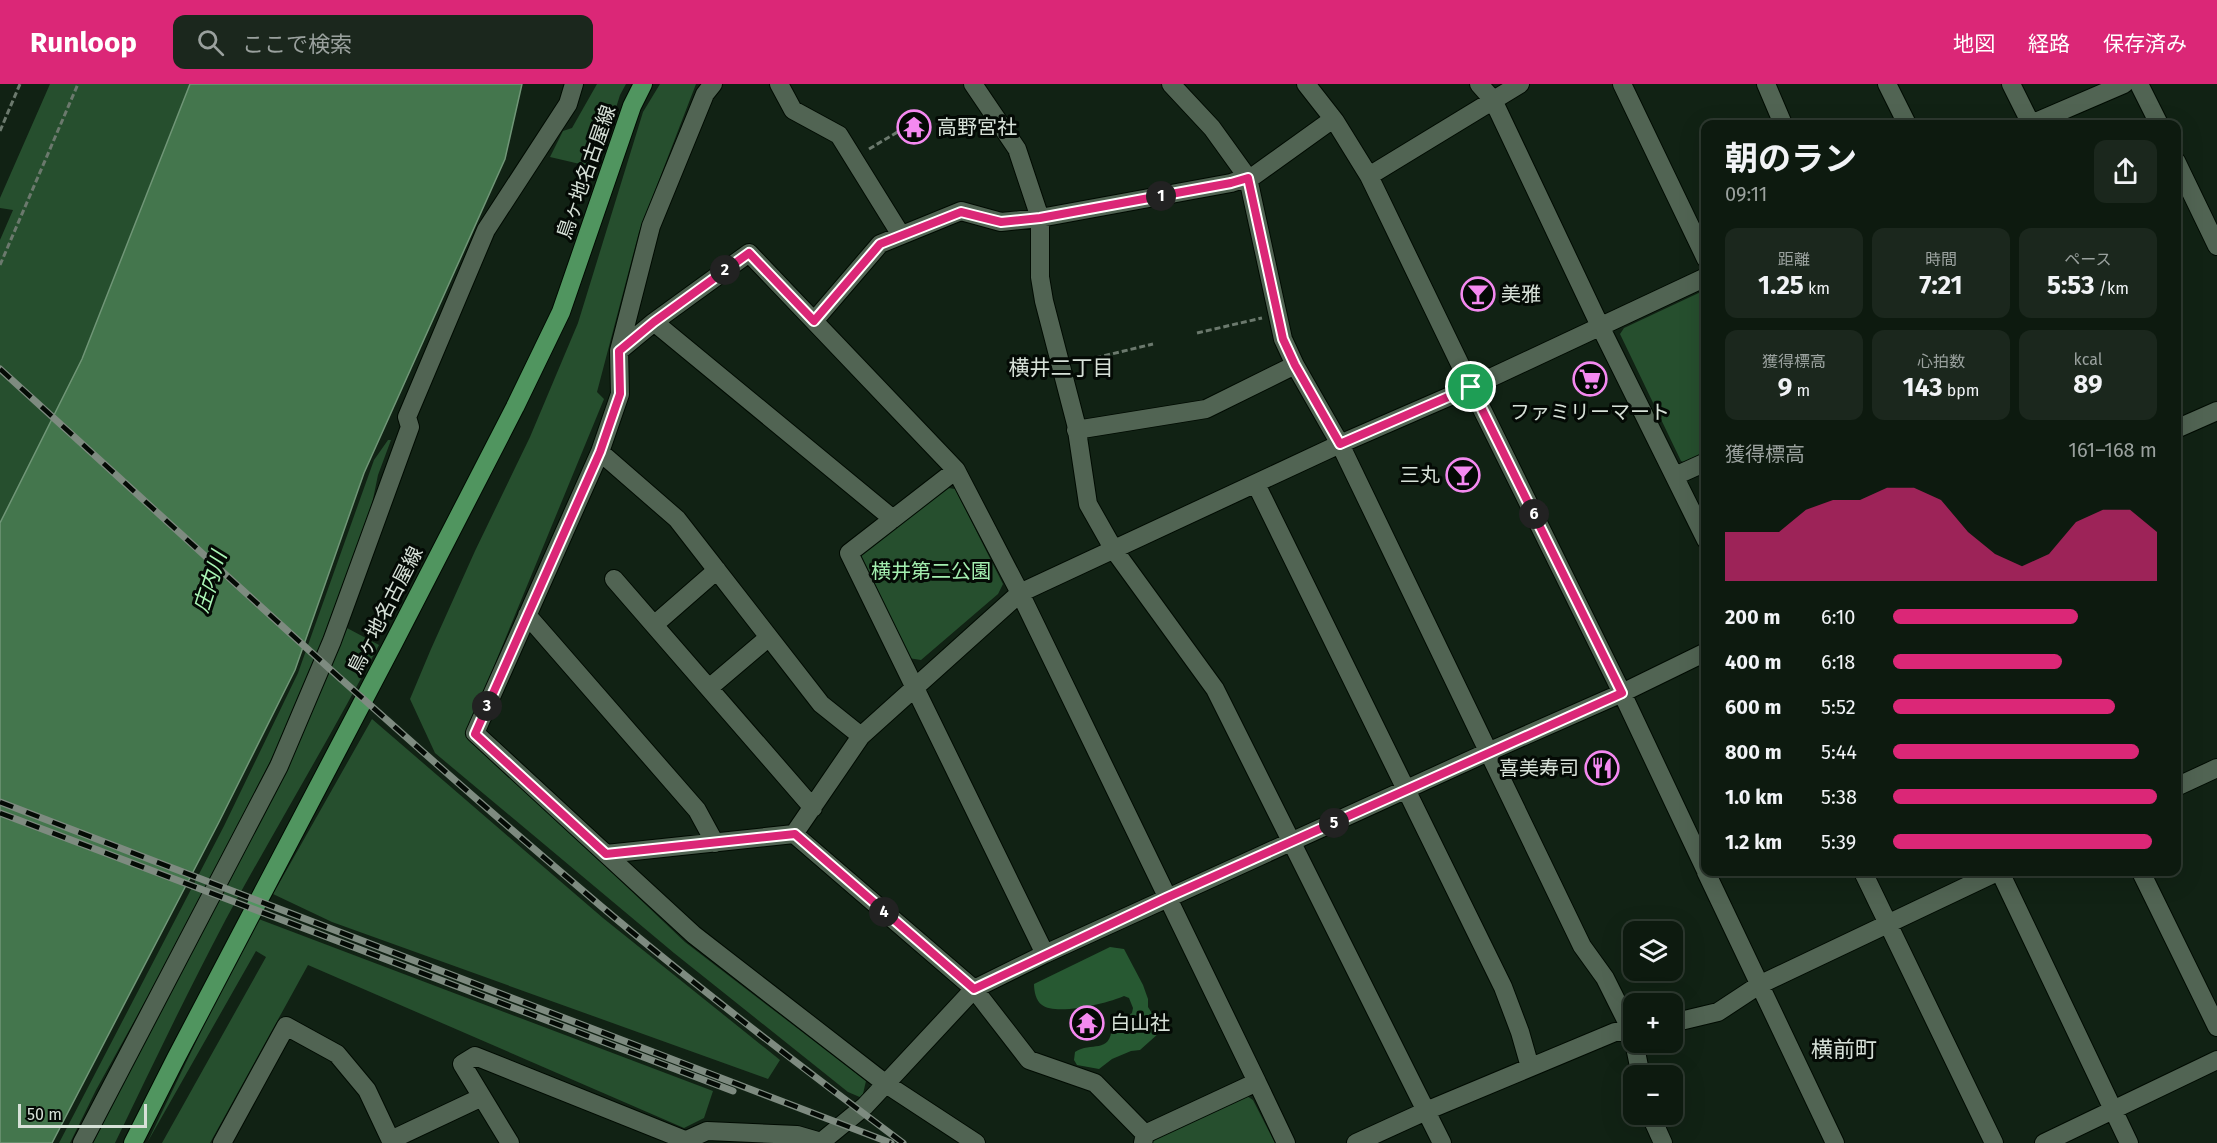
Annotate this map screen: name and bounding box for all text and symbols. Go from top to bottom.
search box [173,15,593,69]
text: Runloop [30,26,137,59]
icon: search [194,26,227,59]
text: ここで検索 [242,31,352,58]
text: 地図 [1953,31,1995,57]
text: 経路 [2028,31,2070,57]
text: 保存済み [2103,31,2187,57]
street label: 鳥ヶ地名古屋線 [552,102,620,242]
temple icon: 高野宮社 [896,109,932,145]
place label: 高野宮社 [937,115,1017,139]
text: 朝のラン [1725,139,1857,179]
button: share [2094,140,2157,203]
pin: 1 [1146,181,1176,211]
text: 09:11 [1725,182,1768,206]
text: 1 [1157,186,1165,205]
text: 距離 [1778,250,1810,269]
text: 時間 [1925,250,1957,269]
text: ペース [2064,250,2112,269]
pin: 2 [710,255,740,285]
text: 2 [721,260,729,279]
text: 1.25 [1758,270,1804,301]
text: 7:21 [1919,270,1963,301]
text: 5:53 [2047,270,2095,301]
bar icon: 美雅 [1460,276,1496,312]
text: km [1804,279,1830,298]
text: /km [2095,279,2129,298]
place label: 美雅 [1501,282,1541,306]
text: kcal [2074,350,2102,369]
text: 獲得標高 [1762,352,1826,371]
text: 心拍数 [1917,352,1965,371]
district label: 横井二丁目 [1009,355,1114,381]
pin [1445,361,1496,412]
supermarket icon: ファミリーマート [1572,361,1608,397]
text: 89 [2073,369,2103,400]
icon: arrive [1454,370,1487,403]
text: 9 [1778,372,1792,403]
text: 143 [1903,372,1942,403]
text: m [1792,381,1810,400]
text: bpm [1942,381,1979,400]
place label: ファミリーマート [1510,400,1670,424]
text: 161–168 m [2068,438,2157,462]
text: 獲得標高 [1725,442,1805,466]
bar icon: 三丸 [1445,457,1481,493]
place label: 三丸 [1400,463,1440,487]
pin: 6 [1519,499,1549,529]
text: 6 [1529,504,1539,523]
street label: 鳥ヶ地名古屋線 [343,542,427,678]
water label: 庄内川 [188,546,233,616]
park label: 横井第二公園 [871,559,991,583]
text: 200 m [1725,605,1780,629]
text: 6:10 [1821,605,1855,629]
text: 400 m [1725,650,1781,674]
text: 6:18 [1821,650,1855,674]
pin: 3 [472,691,502,721]
text: 600 m [1725,695,1781,719]
text: 5:52 [1821,695,1856,719]
text: 3 [483,696,491,715]
text: 800 m [1725,740,1782,764]
text: 5:44 [1821,740,1857,764]
restaurant icon: 喜美寿司 [1584,750,1620,786]
place label: 喜美寿司 [1499,756,1579,780]
text: 1.0 km [1725,785,1783,809]
text: 5:38 [1821,785,1857,809]
pin: 5 [1319,808,1349,838]
text: 5 [1330,813,1338,832]
text: 1.2 km [1725,830,1782,854]
text: 5:39 [1821,830,1856,854]
pin: 4 [869,897,899,927]
text: 4 [879,902,889,921]
map controls [1623,921,1683,1125]
button: layers [1623,921,1683,981]
button: + [1623,993,1683,1053]
temple icon: 白山社 [1069,1005,1105,1041]
place label: 白山社 [1110,1011,1170,1035]
district label: 横前町 [1811,1036,1877,1063]
button: − [1623,1065,1683,1125]
scale bar [18,1101,147,1128]
text: 50 m [27,1105,62,1124]

